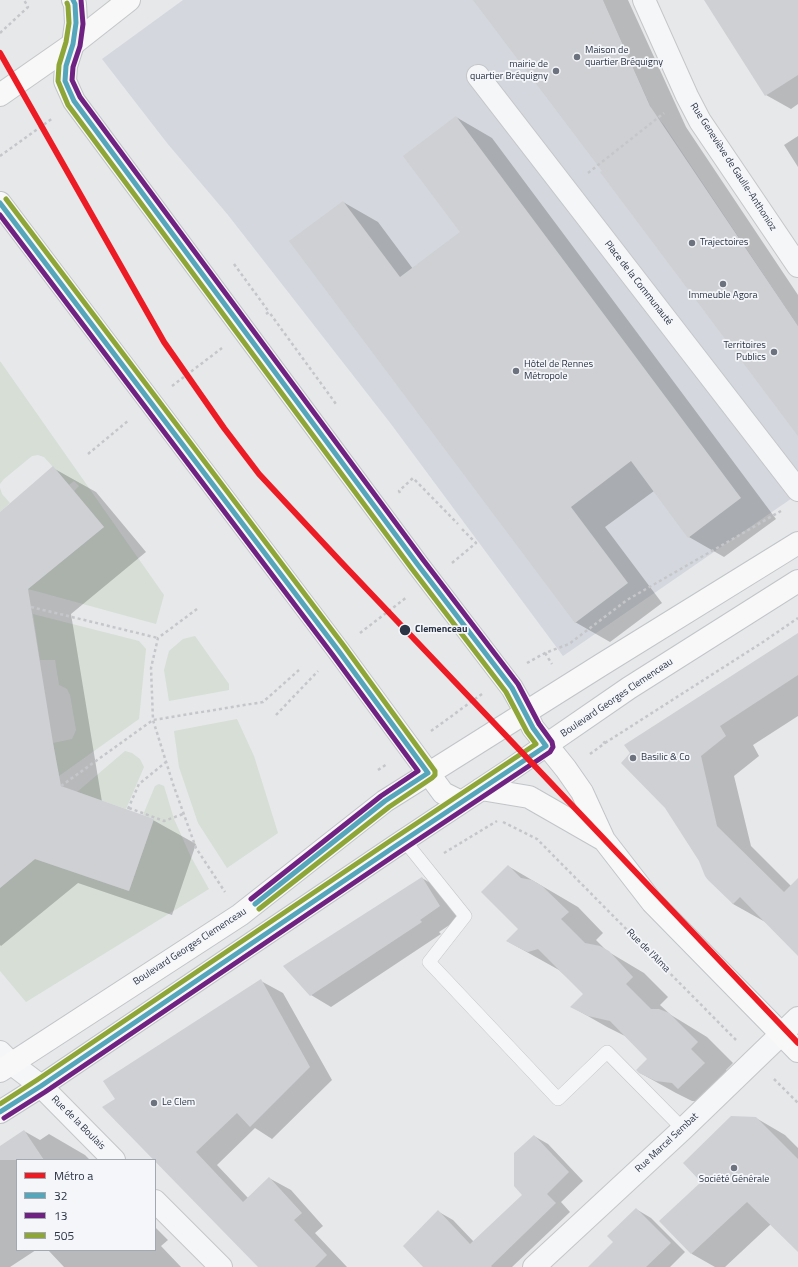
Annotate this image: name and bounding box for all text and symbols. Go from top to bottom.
place label: Maison de quartier Bréquigny [585,45,663,68]
marker: Maison de quartier Bréquigny [572,52,582,62]
place label: mairie de quartier Bréquigny [470,59,548,82]
marker: mairie de quartier Bréquigny [551,66,561,76]
street label: Rue Geneviève de Gaulle-Anthonioz [687,101,779,233]
place label: Trajectoires [700,237,749,249]
street label: Place de la Communauté [601,238,675,328]
marker: Trajectoires [687,238,697,248]
marker: Immeuble Agora [718,279,728,289]
place label: Immeuble Agora [688,290,758,302]
place label: Territoires Publics [723,340,766,364]
marker: Territoires Publics [769,347,779,357]
place label: Hôtel de Rennes Métropole [524,359,593,382]
marker: Hôtel de Rennes Métropole [511,366,521,376]
marker: Clemenceau [398,623,412,637]
place label: Clemenceau [415,624,467,636]
street label: Boulevard Georges Clemenceau [559,656,675,740]
place label: Basilic & Co [641,752,690,764]
marker: Basilic & Co [628,753,638,763]
street label: Boulevard Georges Clemenceau [131,906,249,988]
street label: Rue de l'Alma [624,927,672,975]
street label: Rue de la Boulais [48,1093,108,1153]
place label: Le Clem [162,1097,195,1109]
marker: Le Clem [149,1098,159,1108]
street label: Rue Marcel Sembat [633,1111,701,1175]
legend [16,1159,156,1251]
marker: Société Générale [729,1163,739,1173]
text: Métro a [54,1166,93,1185]
place label: Société Générale [699,1174,769,1186]
text: 32 [54,1186,67,1205]
text: 13 [54,1206,67,1225]
text: 505 [54,1226,74,1245]

